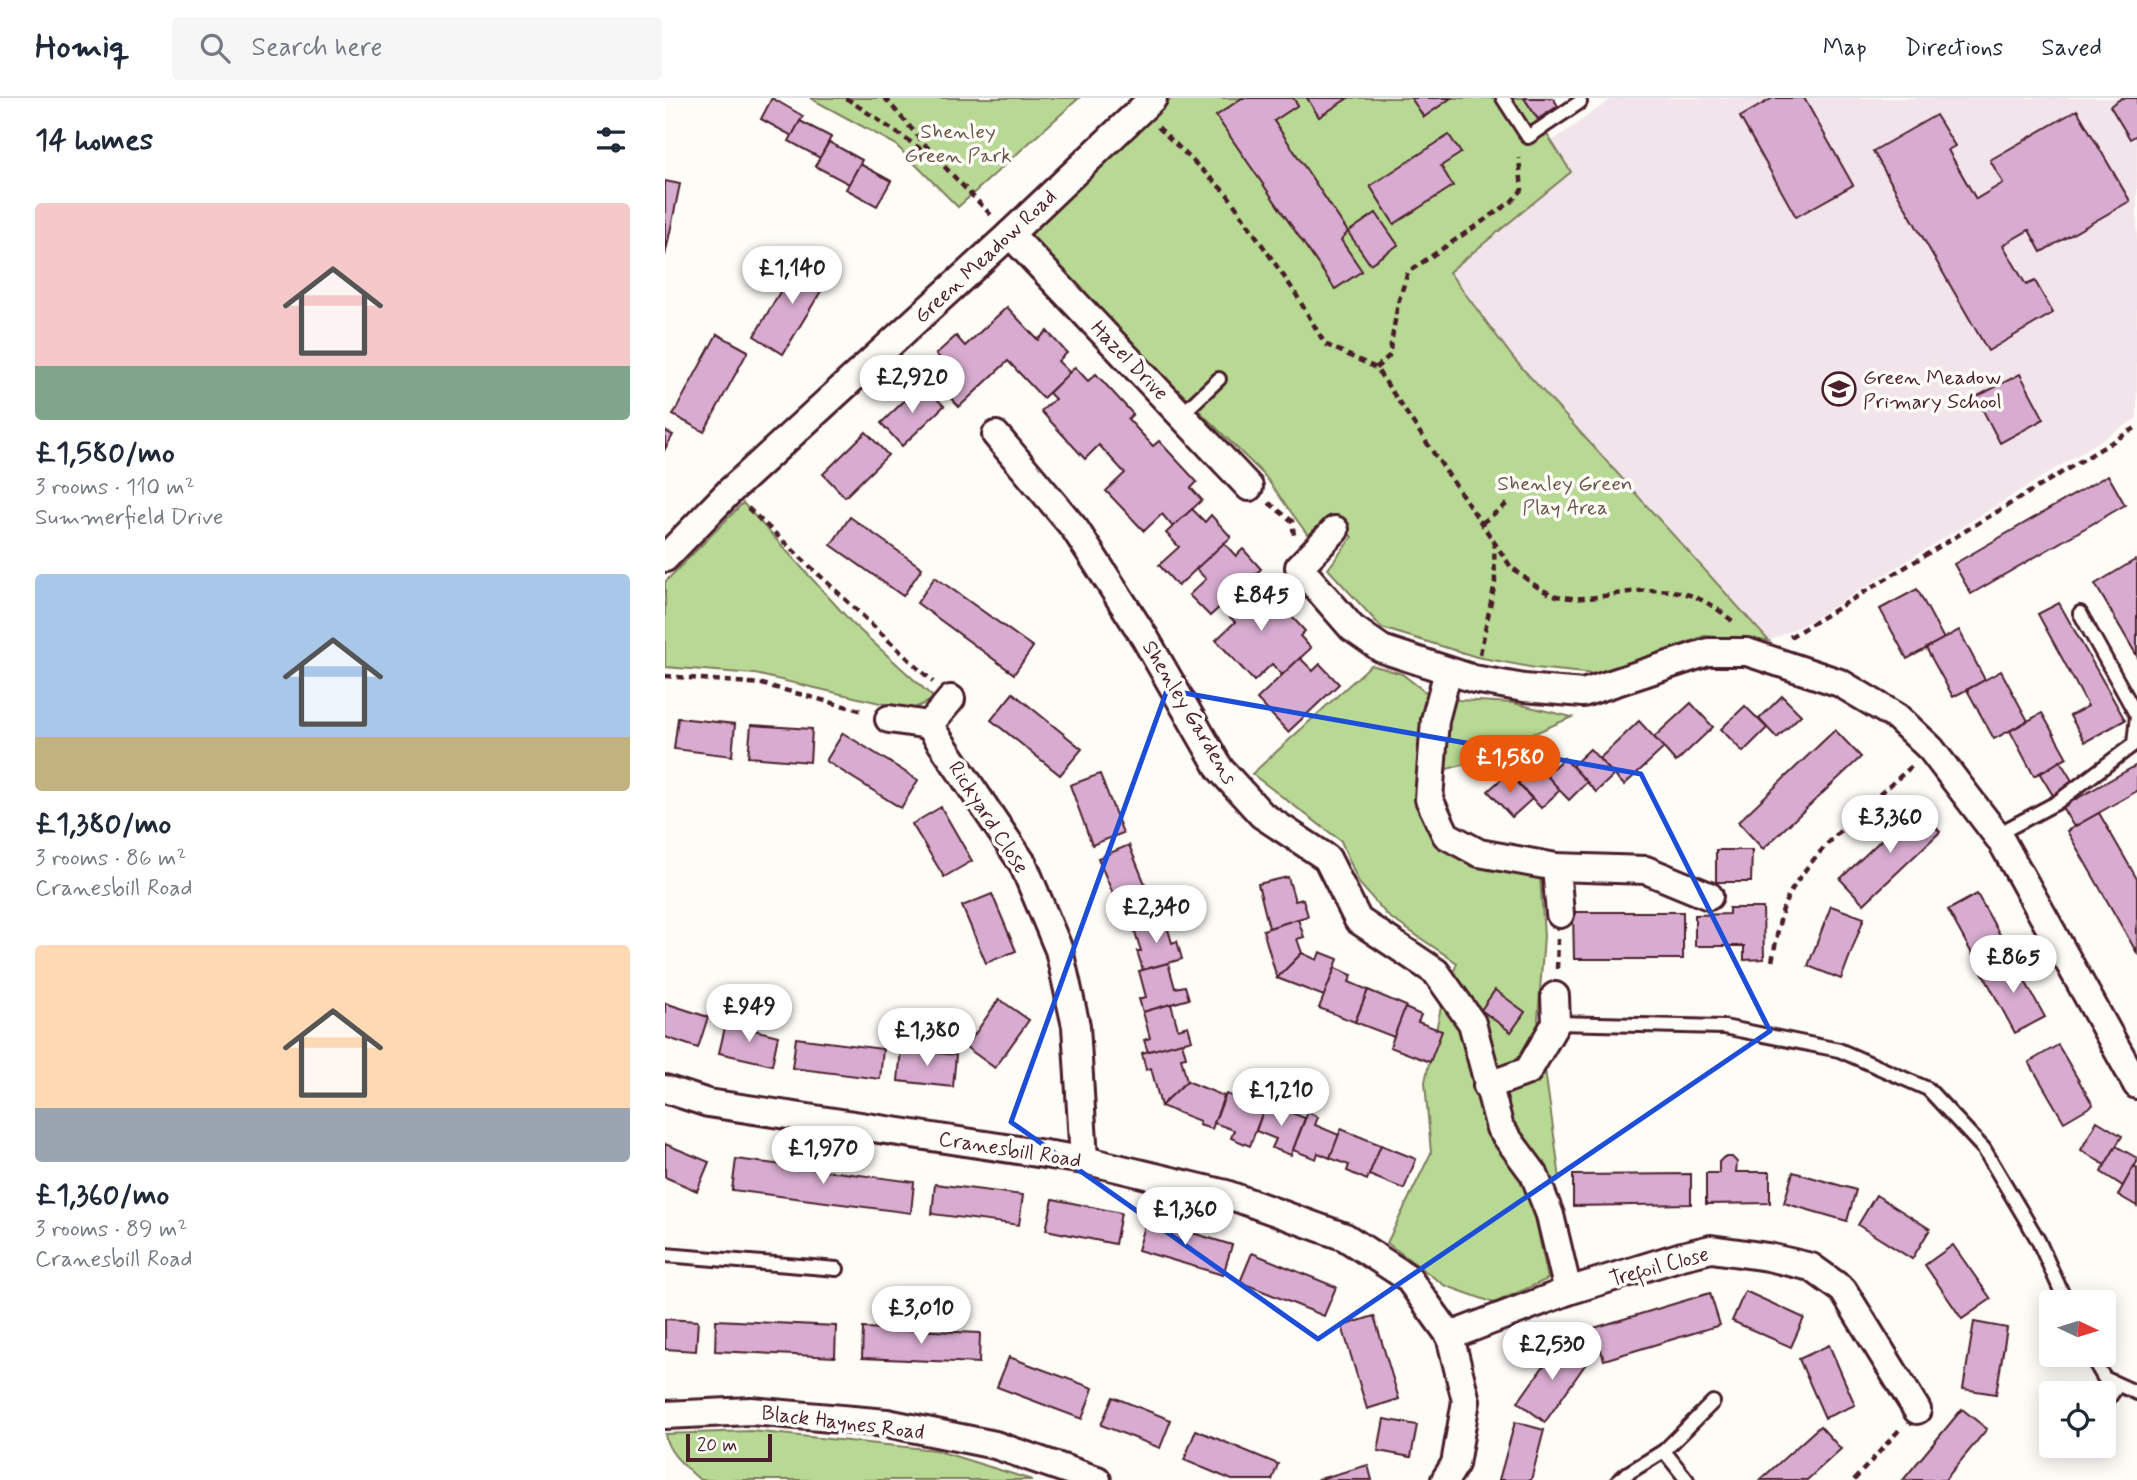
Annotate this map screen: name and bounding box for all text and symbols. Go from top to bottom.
search box [172,17,662,80]
text: Homiq [35,26,130,70]
icon: search [196,29,234,67]
text: Search here [252,31,382,65]
text: Map [1823,33,1867,64]
text: Directions [1905,33,2003,64]
text: Saved [2041,33,2102,64]
park label: Shenley Green Park [904,118,1012,170]
text: 14 homes [35,121,153,160]
icon: filters [592,121,630,159]
street label: Green Meadow Road [908,183,1063,330]
pin: £1,140 [735,246,849,306]
icon: home [270,248,396,374]
text: £1,140 [758,254,826,284]
street label: Hazel Drive [1084,315,1175,407]
pin: £2,920 [855,356,969,415]
text: £2,920 [876,363,948,393]
place label: Green Meadow Primary School [1863,364,2002,416]
school or university icon: Green Meadow Primary School [1820,370,1858,408]
text: £1,580/mo [35,434,175,473]
park label: Shenley Green Play Area [1497,470,1633,522]
text: 3 rooms · 110 m² [35,473,195,503]
text: Summerfield Drive [35,503,224,533]
pin: £845 [1220,574,1302,633]
text: £845 [1233,581,1289,611]
icon: home [270,619,396,745]
street label: Shenley Gardens [1135,635,1243,790]
pin: £1,580 [1453,736,1567,795]
text: £1,580 [1476,743,1544,773]
street label: Rickyard Close [941,756,1035,879]
pin: £3,360 [1833,796,1947,855]
text: £3,360 [1858,803,1922,833]
text: £1,380/mo [35,805,171,844]
text: 3 rooms · 86 m² [35,844,186,874]
text: Cranesbill Road [35,874,193,904]
pin: £2,340 [1099,886,1213,945]
text: £2,340 [1122,893,1190,923]
pin: £865 [1972,936,2054,995]
text: £865 [1986,943,2040,973]
pin: £949 [708,984,790,1044]
icon: home [270,990,396,1116]
text: £949 [722,992,776,1022]
pin: £1,380 [870,1009,984,1068]
text: £1,380 [894,1016,960,1046]
pin: £1,210 [1224,1068,1338,1128]
text: £1,210 [1248,1076,1314,1106]
street label: Cranesbill Road [937,1125,1083,1175]
pin: £1,970 [766,1126,880,1186]
text: £1,970 [788,1134,858,1164]
text: £1,360/mo [35,1176,169,1215]
pin: £1,360 [1128,1188,1242,1247]
text: £1,360 [1153,1195,1217,1225]
text: 3 rooms · 89 m² [35,1215,187,1245]
street label: Trefoil Close [1606,1240,1713,1296]
text: Cranesbill Road [35,1245,193,1275]
pin: £3,010 [864,1286,978,1346]
north arrow [2039,1290,2116,1367]
map controls [2039,1290,2116,1458]
text: £3,010 [888,1294,954,1324]
pin: £2,530 [1495,1322,1609,1382]
text: £2,530 [1519,1330,1585,1360]
button: locate [2039,1381,2116,1458]
street label: Black Haynes Road [760,1399,926,1447]
scale bar [686,1431,772,1463]
text: 20 m [697,1433,737,1458]

